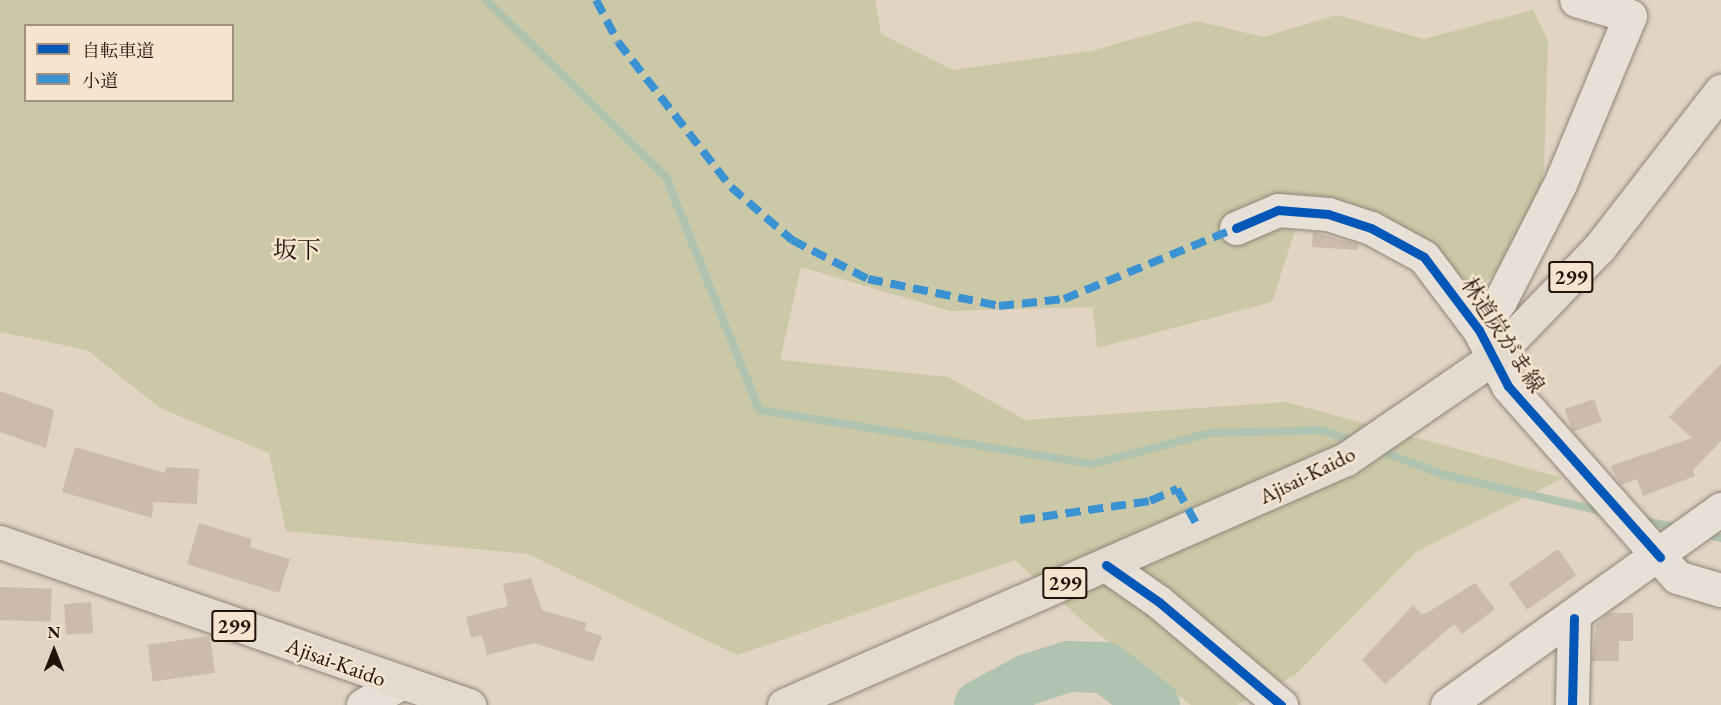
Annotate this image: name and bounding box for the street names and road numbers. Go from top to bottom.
road number: 299 [1547,259,1595,295]
street label: 林道炭がま線 [1456,272,1550,398]
street label: Ajisai-Kaido [1254,440,1360,510]
road number: 299 [1041,565,1089,601]
road number: 299 [210,608,258,644]
street label: Ajisai-Kaido [283,632,389,692]

